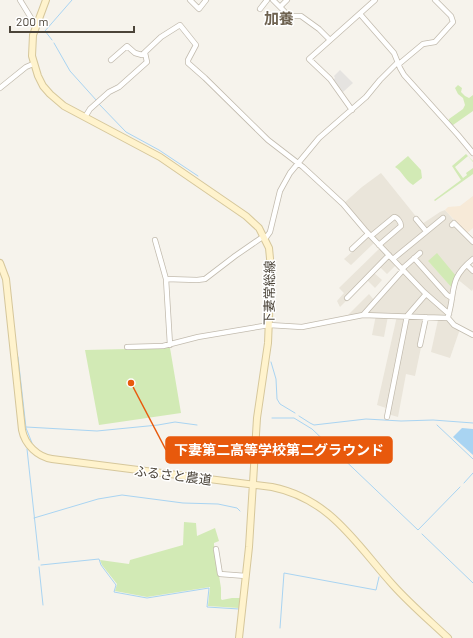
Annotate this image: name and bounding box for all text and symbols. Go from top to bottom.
scale bar [10,8,134,34]
district label: 加養 [264,9,294,27]
text: 200 m [16,14,48,28]
street label: 下妻常総線 [260,260,278,326]
callout: 下妻第二高等学校第二グラウンド [166,437,392,463]
text: 下妻第二高等学校第二グラウンド [174,441,384,458]
street label: ふるさと農道 [133,462,213,488]

